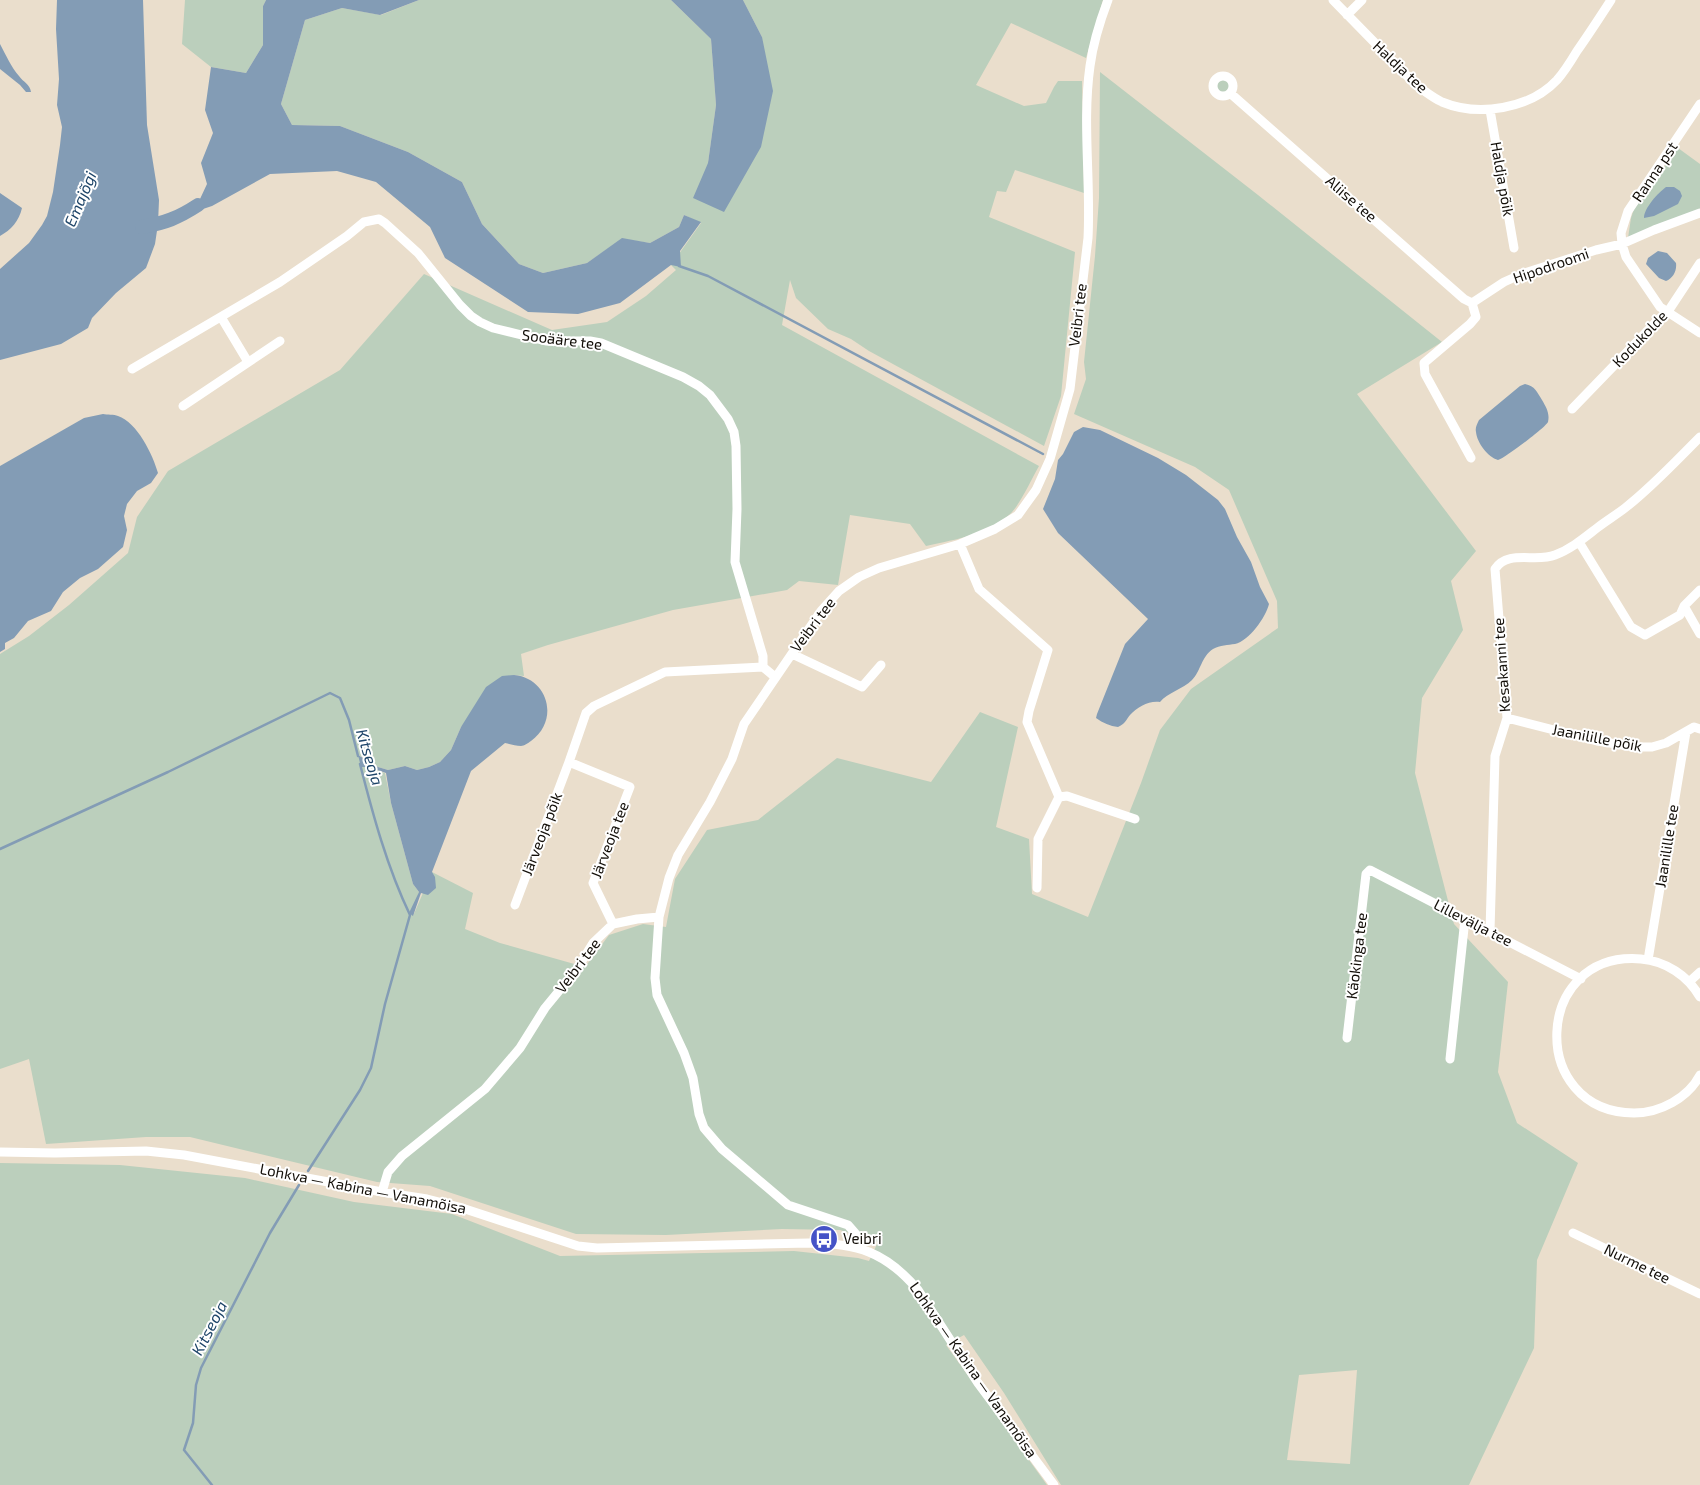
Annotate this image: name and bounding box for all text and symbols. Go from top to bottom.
street label: Haldja tee [1369,36,1432,97]
street label: Ranna pst [1628,138,1681,205]
street label: Haldja põik [1487,140,1518,218]
water label: Emajõgi [59,168,101,230]
street label: Aliise tee [1322,171,1381,225]
street label: Hipodroomi [1510,244,1591,286]
street label: Veibri tee [1064,282,1090,348]
street label: Kodukolde [1608,306,1671,370]
street label: Sooääre tee [521,325,603,353]
street label: Veibri tee [786,594,839,655]
street label: Kesakanni tee [1489,617,1513,713]
street label: Jaanilille põik [1551,719,1644,755]
water label: Kitseoja [352,726,388,788]
street label: Järveoja põik [517,789,566,878]
street label: Järveoja tee [586,799,633,881]
street label: Jaanilille tee [1651,803,1681,889]
street label: Lillevälja tee [1431,895,1516,950]
street label: Käokinga tee [1342,912,1370,1000]
street label: Veibri tee [551,935,604,996]
street label: Lohkva — Kabina — Vanamõisa [258,1159,468,1217]
bus stop icon: Veibri [809,1224,839,1254]
place label: Veibri [843,1229,882,1247]
street label: Nurme tee [1601,1239,1673,1287]
street label: Lohkva — Kabina — Vanamõisa [906,1278,1041,1461]
water label: Kitseoja [187,1297,231,1359]

